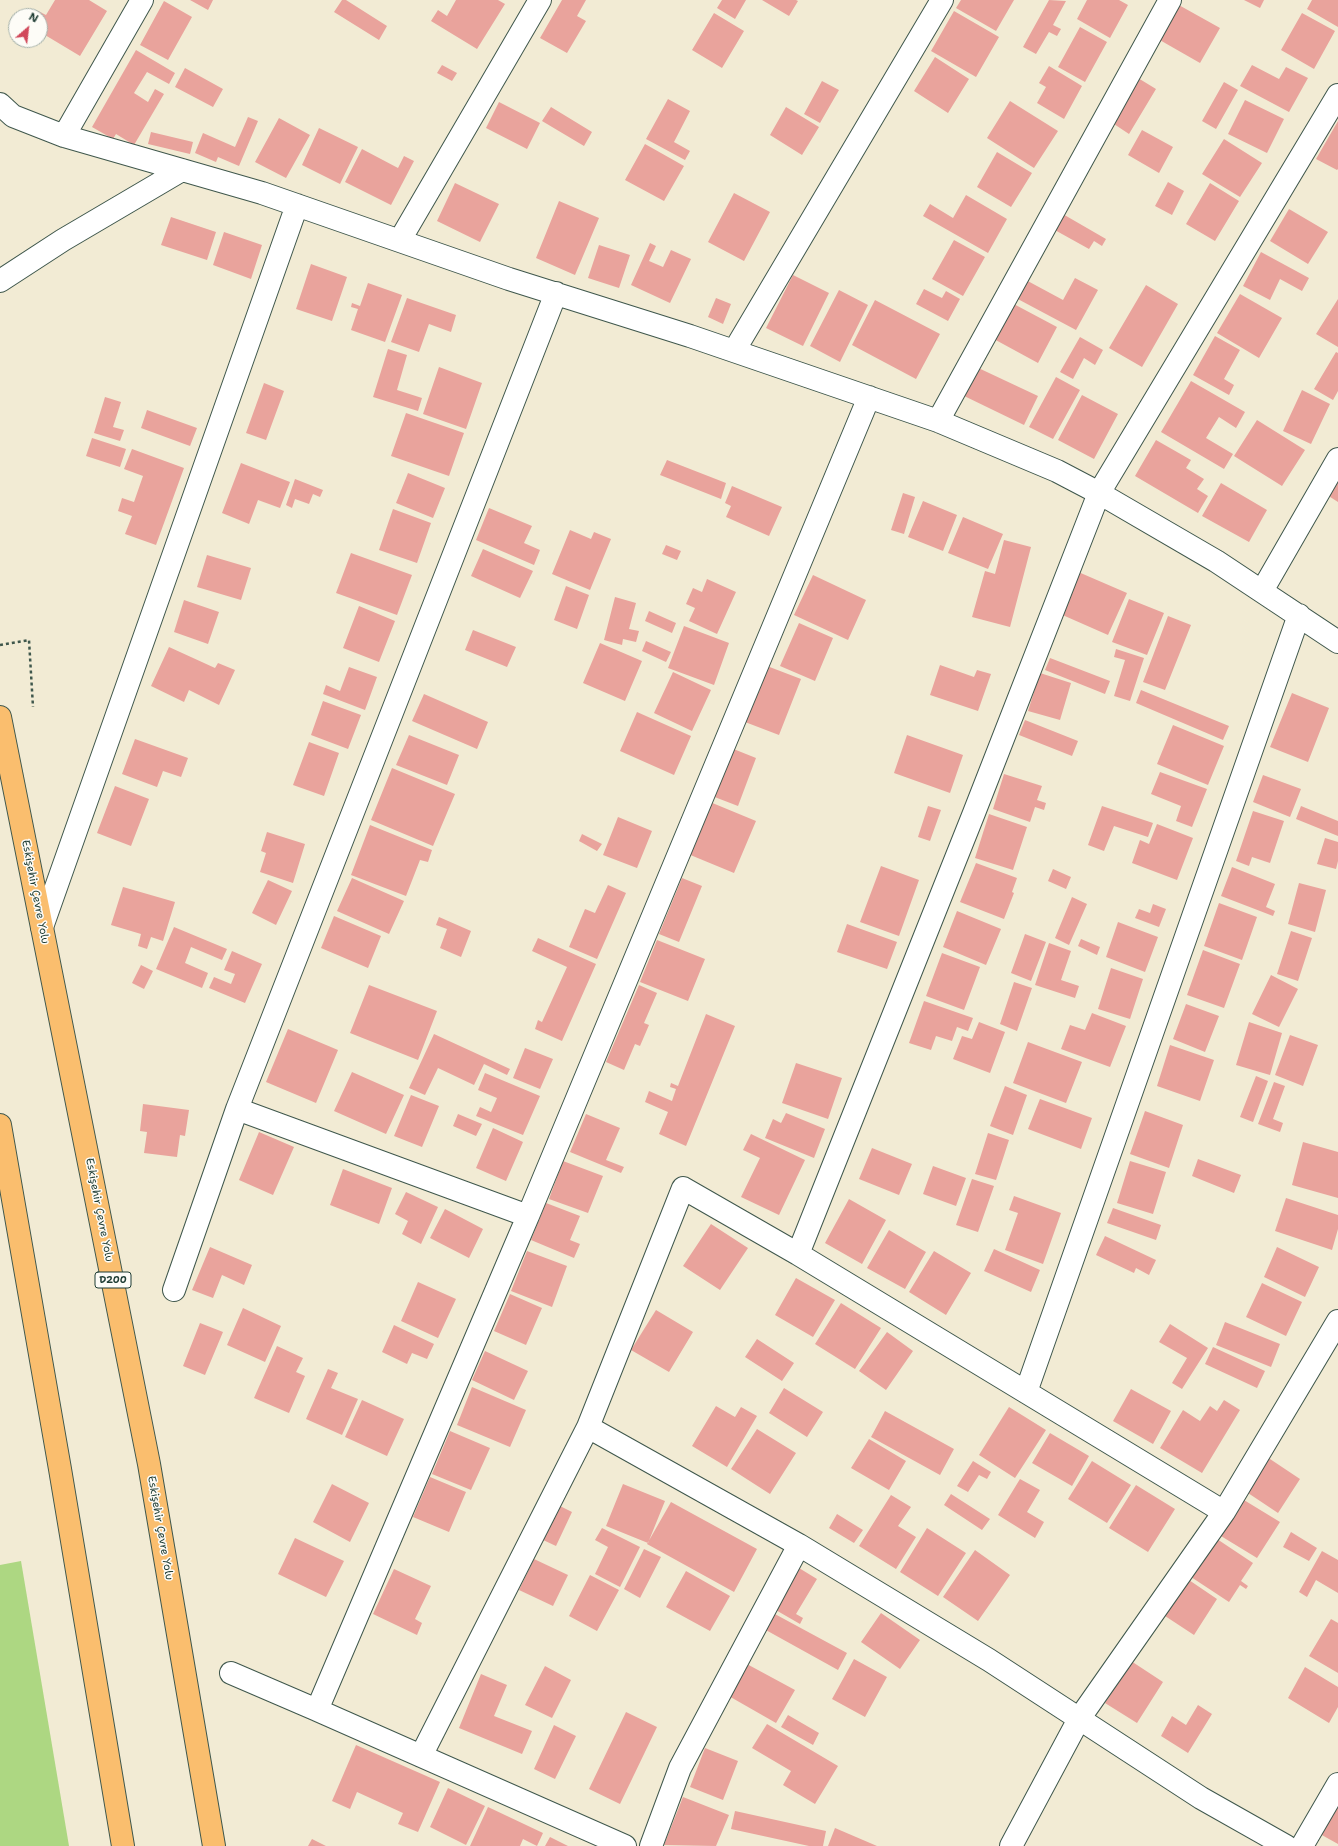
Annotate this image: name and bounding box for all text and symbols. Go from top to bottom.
north arrow [8,8,48,48]
text: N [26,9,41,27]
street label: Eskişehir Çevre Yolu [18,839,52,945]
street label: Eskişehir Çevre Yolu [82,1157,116,1263]
road number: D200 [95,1272,131,1288]
street label: Eskişehir Çevre Yolu [144,1475,176,1581]

